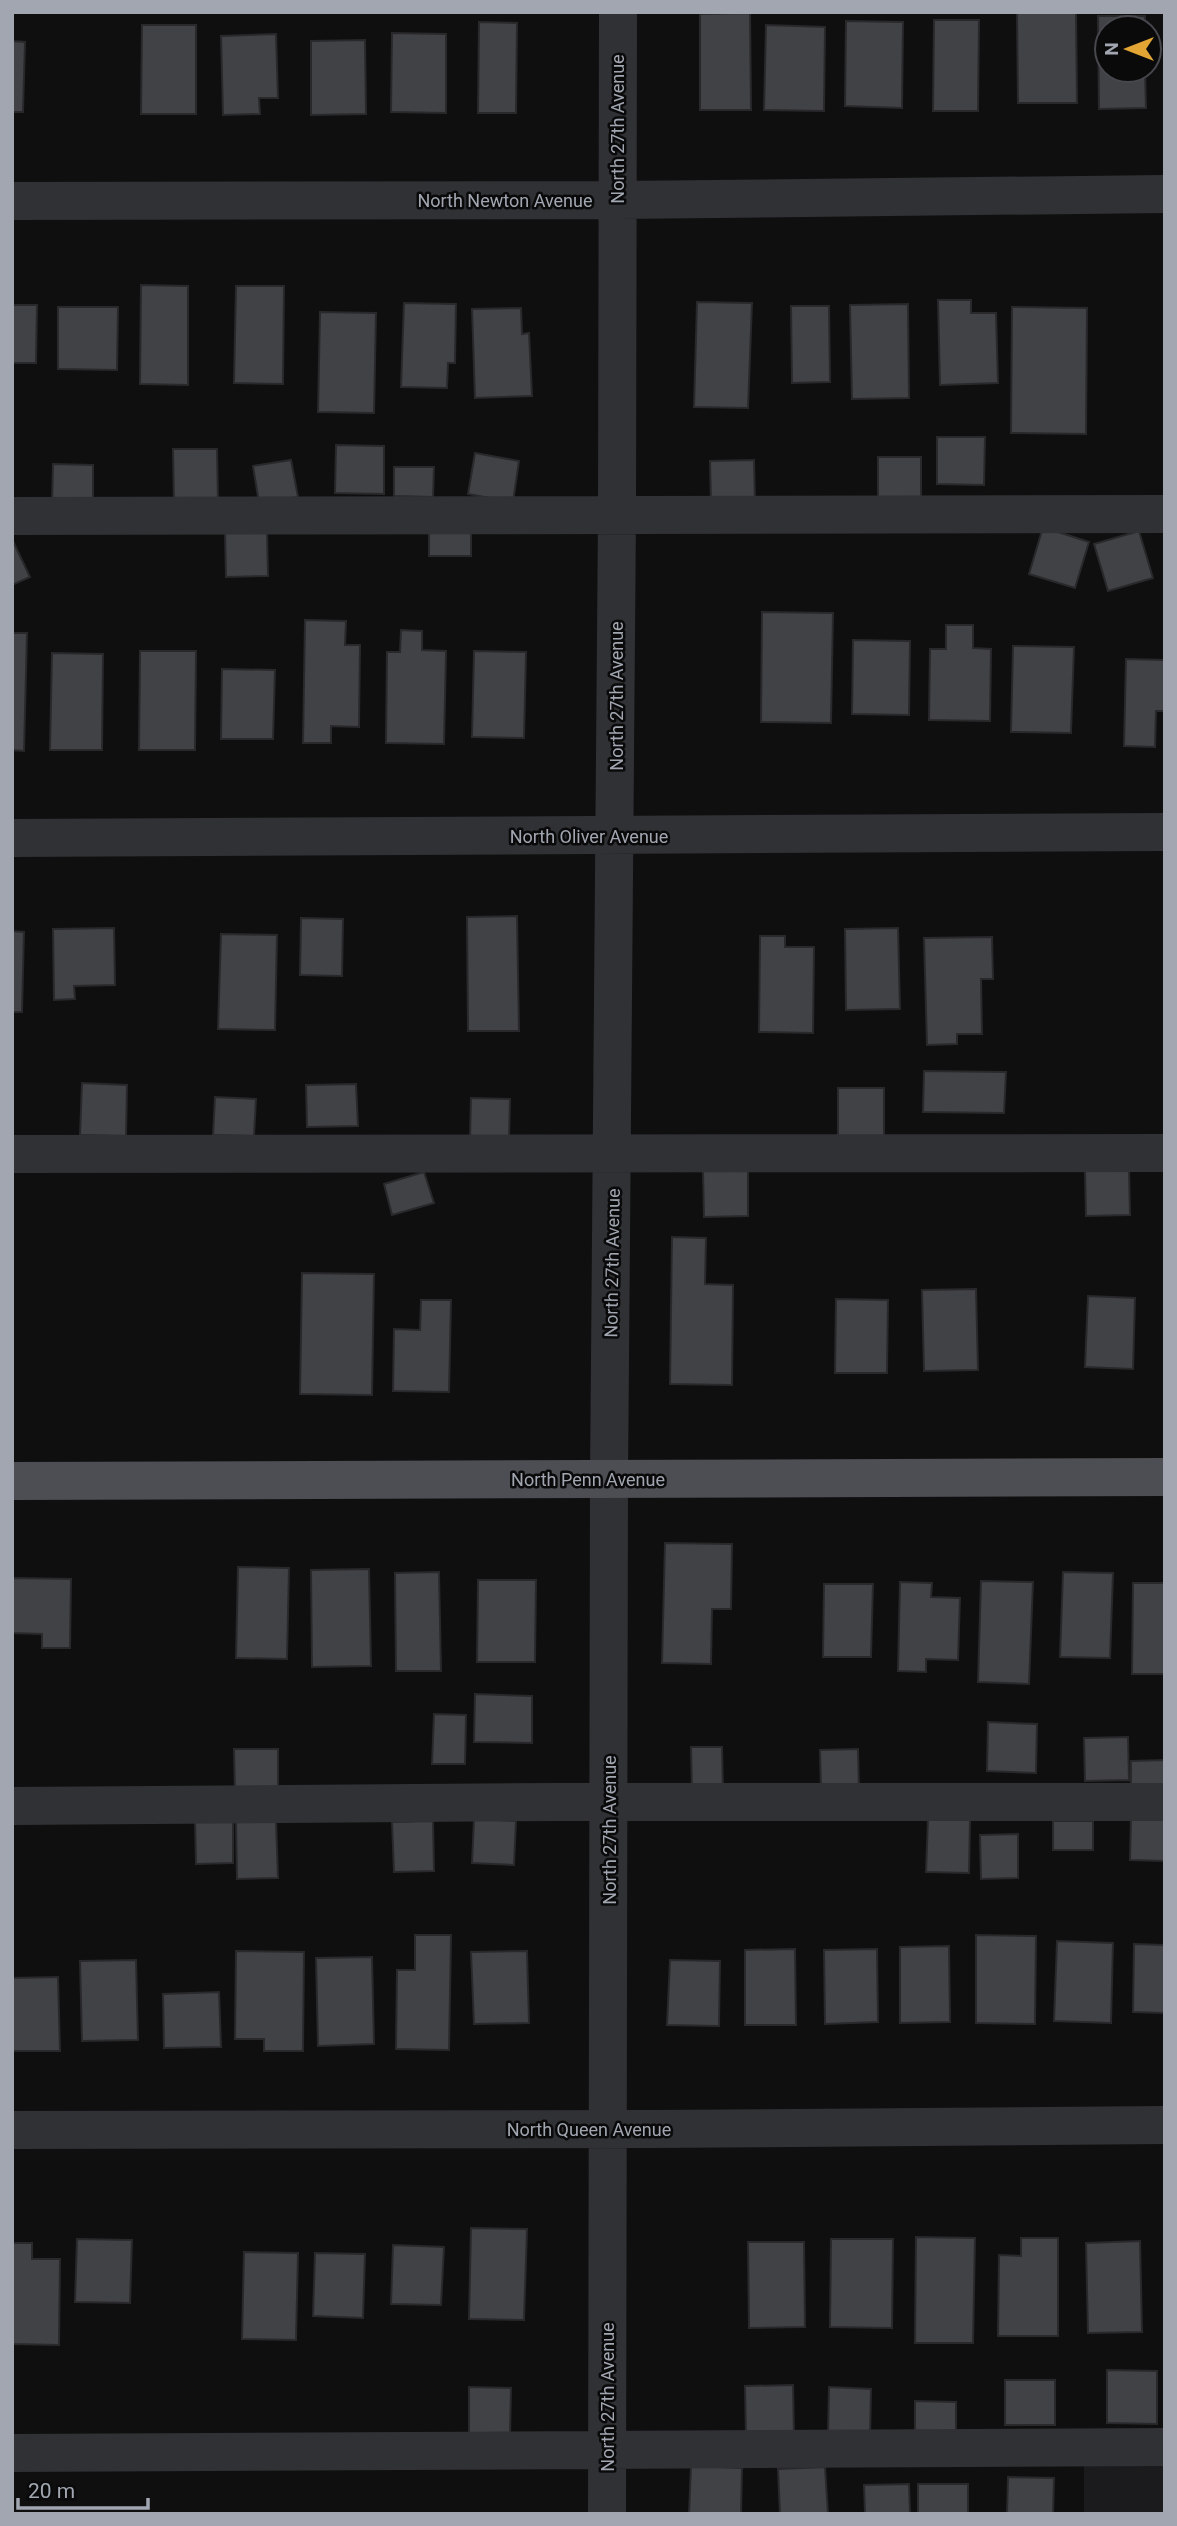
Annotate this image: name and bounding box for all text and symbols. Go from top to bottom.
north arrow [1093,14,1163,84]
text: N [1100,42,1123,56]
street label: North 27th Avenue [607,54,628,204]
street label: North Newton Avenue [417,190,593,211]
street label: North 27th Avenue [606,621,627,771]
street label: North Oliver Avenue [510,826,668,847]
street label: North 27th Avenue [600,1188,624,1338]
street label: North Penn Avenue [511,1469,665,1490]
street label: North 27th Avenue [599,1755,620,1905]
street label: North Queen Avenue [507,2119,671,2140]
street label: North 27th Avenue [597,2322,618,2472]
scale bar [18,2466,147,2510]
text: 20 m [28,2479,75,2503]

